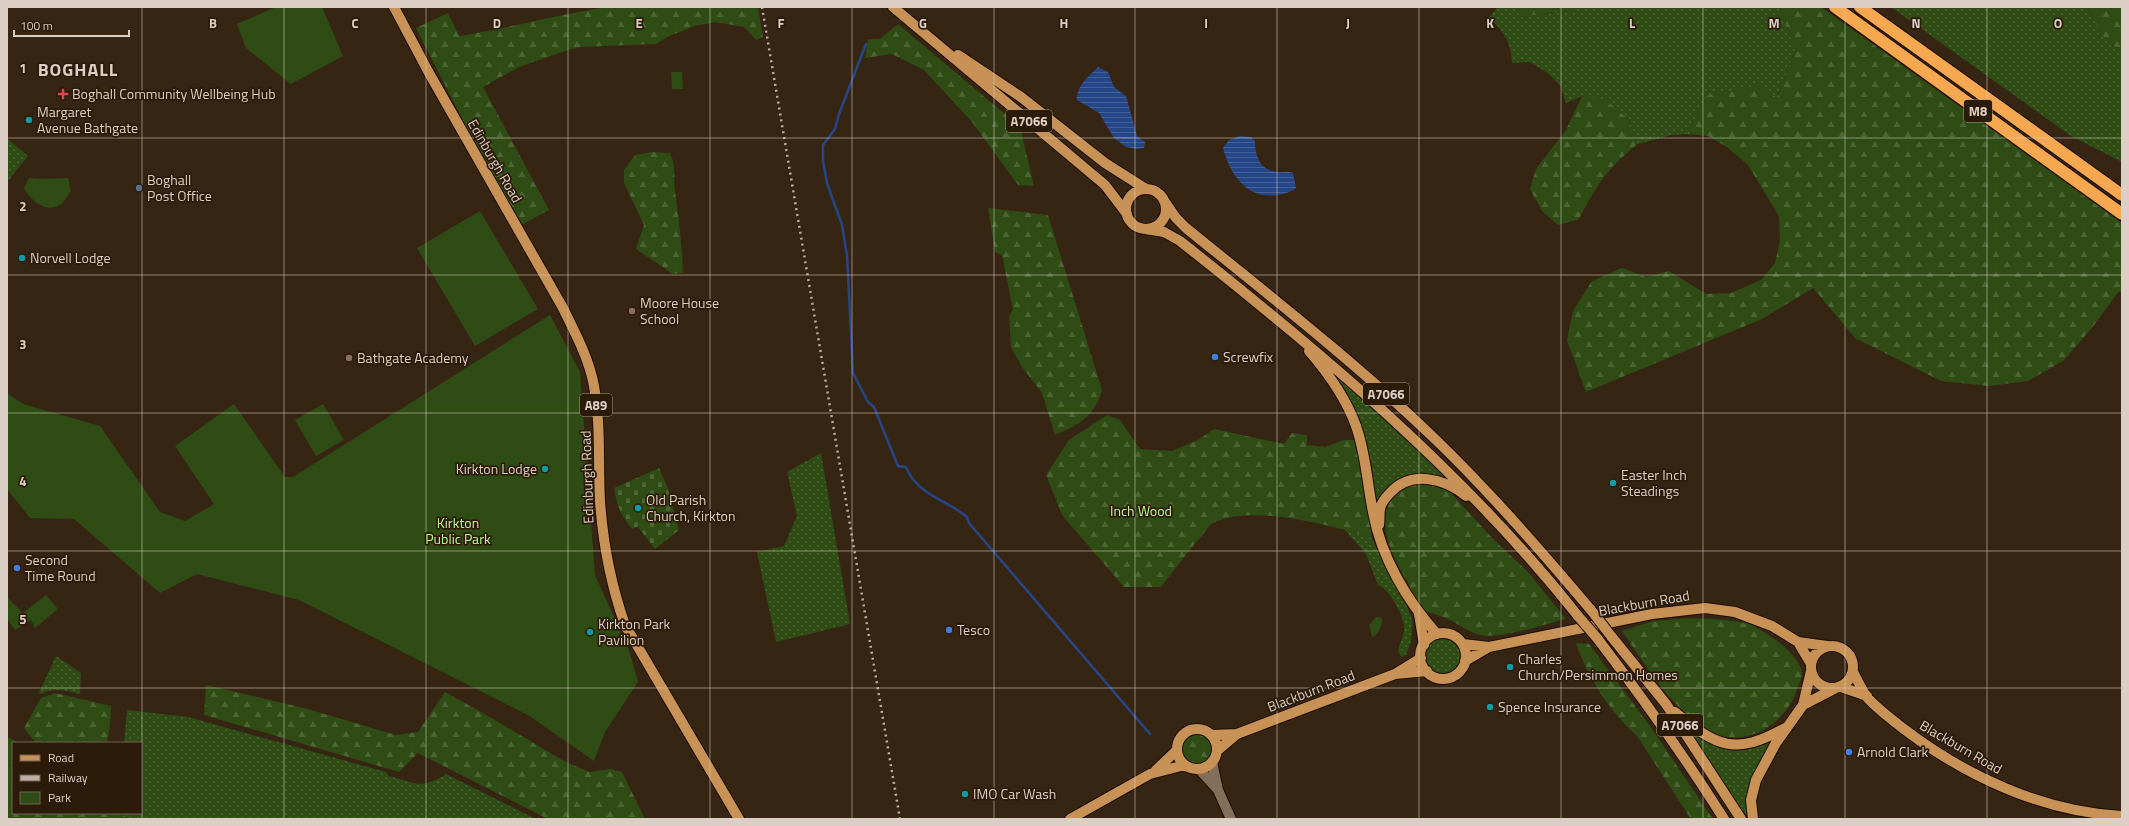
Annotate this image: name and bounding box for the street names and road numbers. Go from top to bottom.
road number: M8 [1964,100,1992,122]
road number: A7066 [1006,110,1052,132]
street label: Edinburgh Road [463,115,528,206]
road number: A7066 [1363,383,1409,405]
road number: A89 [580,394,612,416]
street label: Edinburgh Road [574,430,599,524]
street label: Blackburn Road [1597,584,1691,621]
street label: Blackburn Road [1264,664,1358,717]
road number: A7066 [1657,714,1703,736]
street label: Blackburn Road [1916,714,2006,779]

